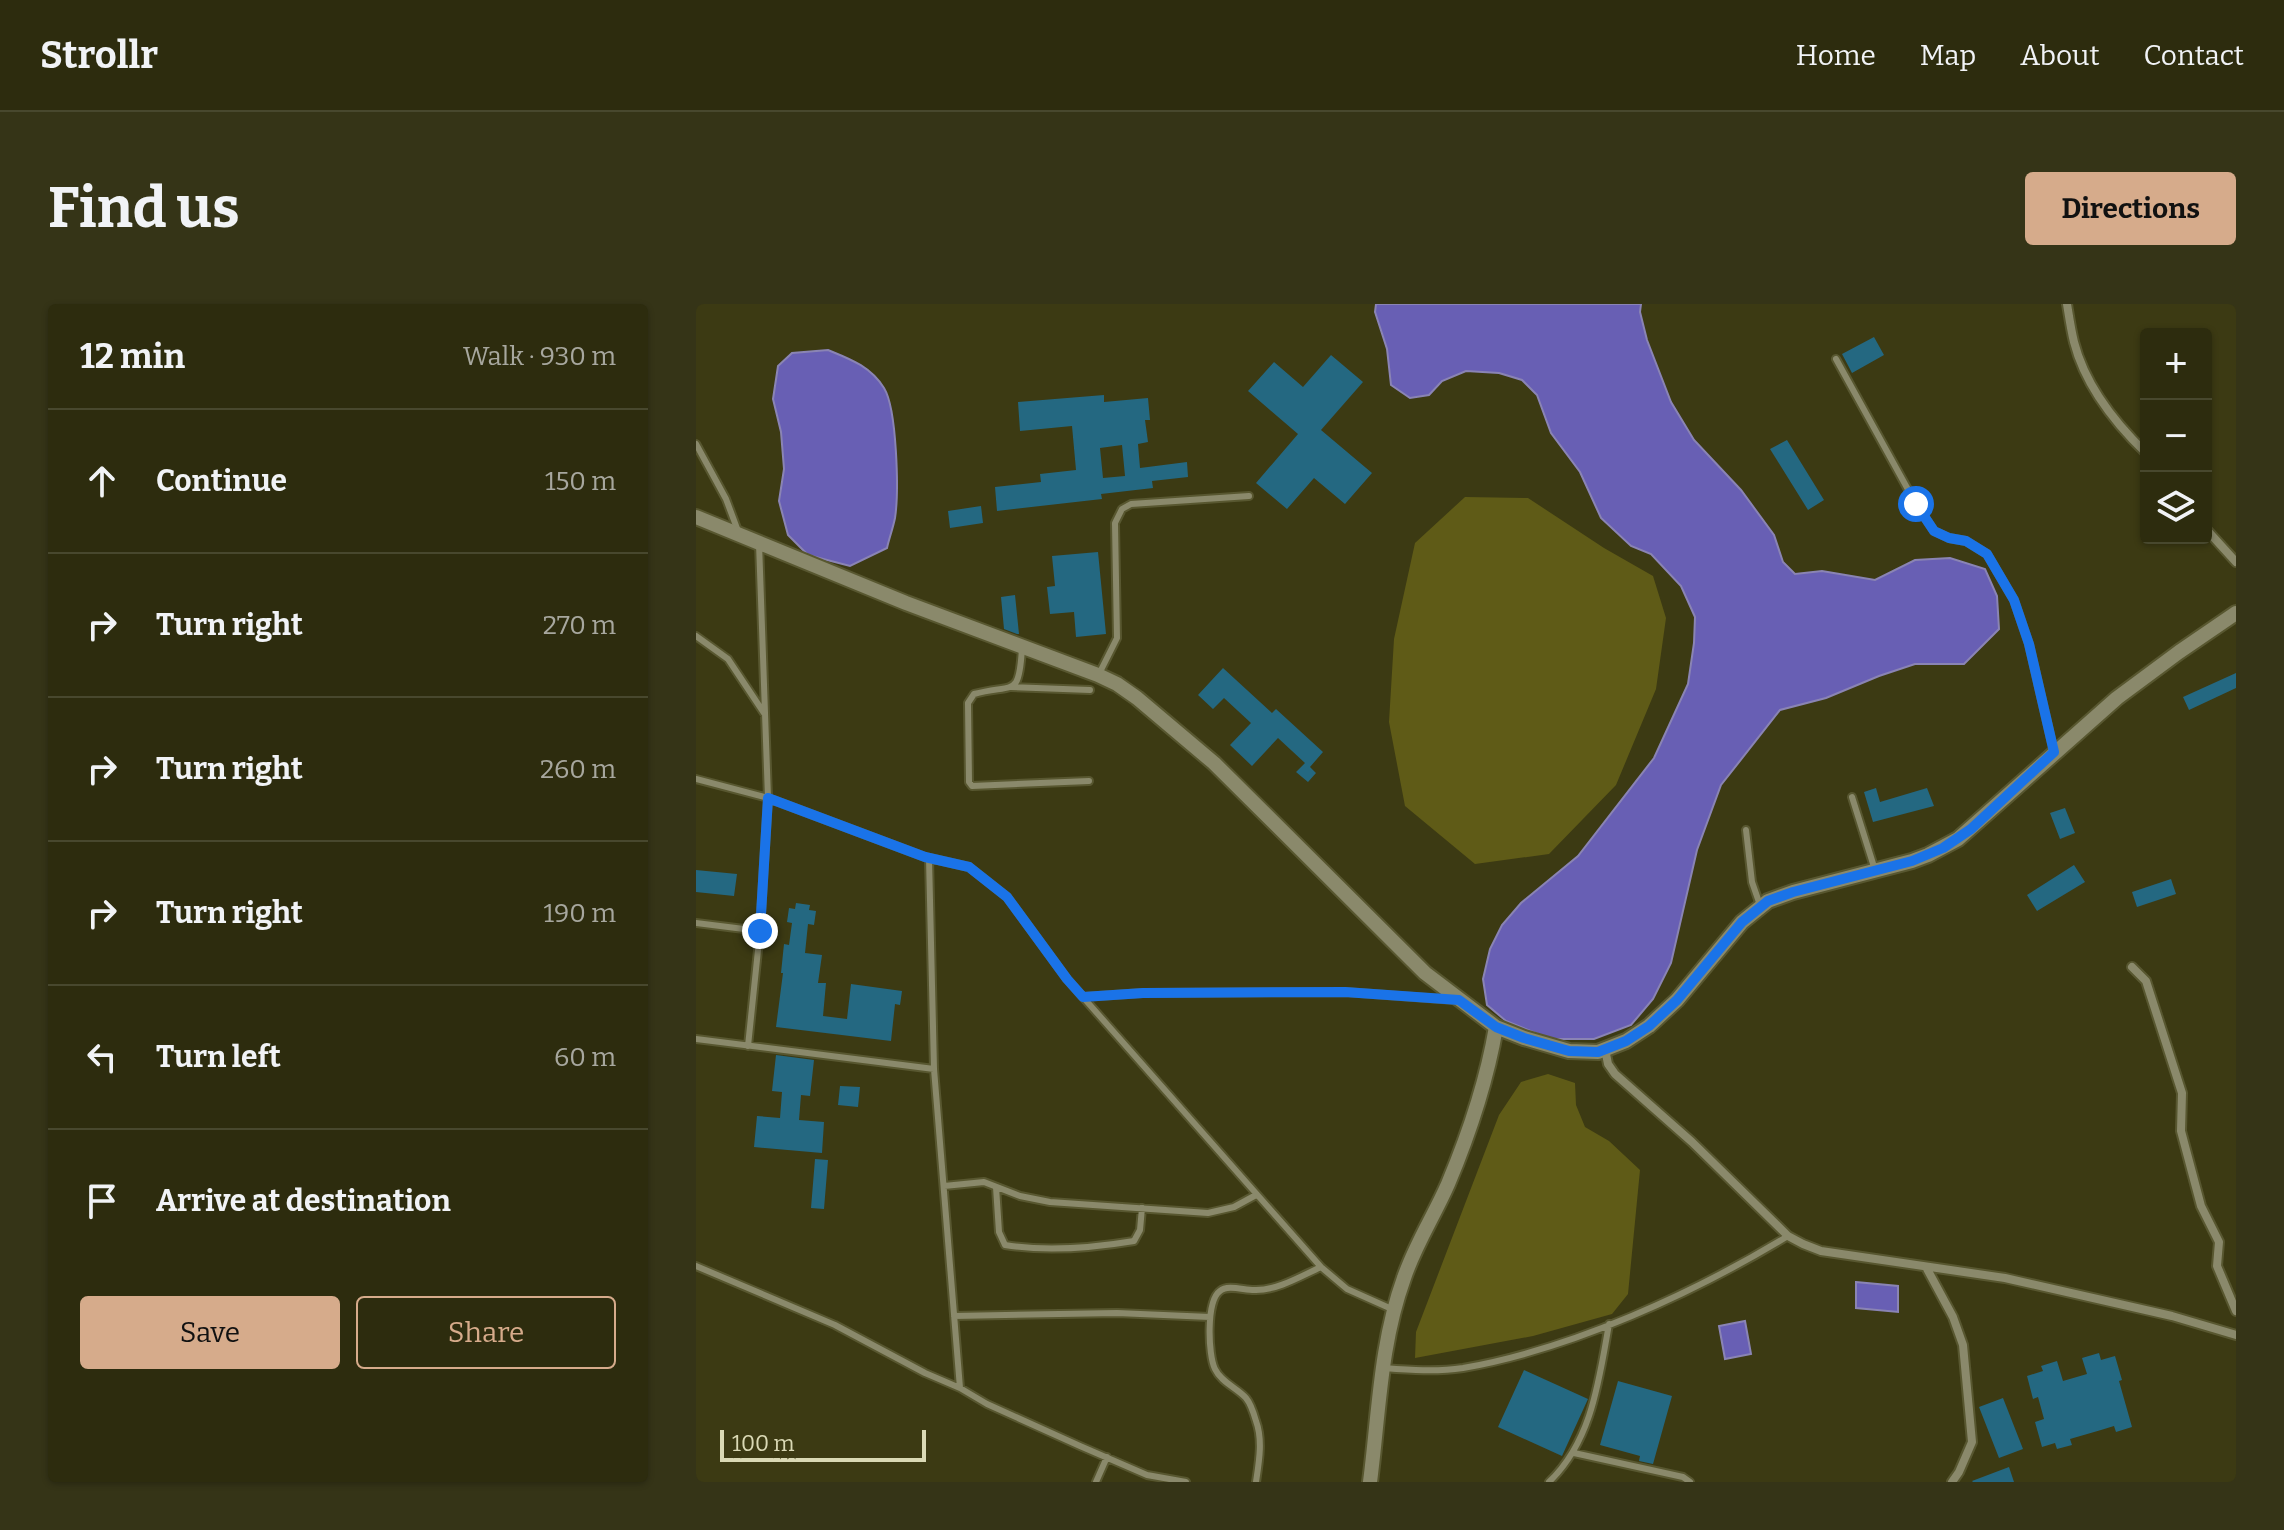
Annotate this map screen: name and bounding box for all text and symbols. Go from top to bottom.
text: Strollr [40,32,158,78]
text: Home [1796,39,1876,72]
text: Map [1920,39,1976,72]
text: About [2020,39,2100,72]
text: Contact [2144,39,2244,72]
button: Directions [2025,172,2236,245]
text: Find us [48,175,240,242]
map controls [2140,328,2212,544]
button: + [2140,328,2212,400]
text: 12 min [80,336,185,377]
text: Walk · 930 m [463,341,616,372]
button: − [2140,400,2212,472]
icon: ahead [80,459,124,503]
text: Continue [156,463,287,499]
text: 150 m [545,466,616,497]
button: layers [2140,472,2212,544]
route start [1898,486,1934,522]
icon: right [80,603,124,647]
text: Turn right [156,607,303,643]
text: 270 m [543,610,616,641]
icon: right [80,747,124,791]
text: Turn right [156,751,303,787]
text: 260 m [540,754,616,785]
icon: right [80,891,124,935]
text: Turn right [156,895,303,931]
text: 190 m [544,898,616,929]
route end [742,913,778,949]
icon: left [80,1035,124,1079]
text: Turn left [156,1039,281,1075]
text: 60 m [554,1042,616,1073]
icon: arrive [80,1179,124,1223]
text: Arrive at destination [156,1183,451,1219]
button: Save [80,1296,340,1369]
button: Share [356,1296,616,1369]
scale bar [720,1426,926,1462]
text: 100 m [732,1430,795,1457]

